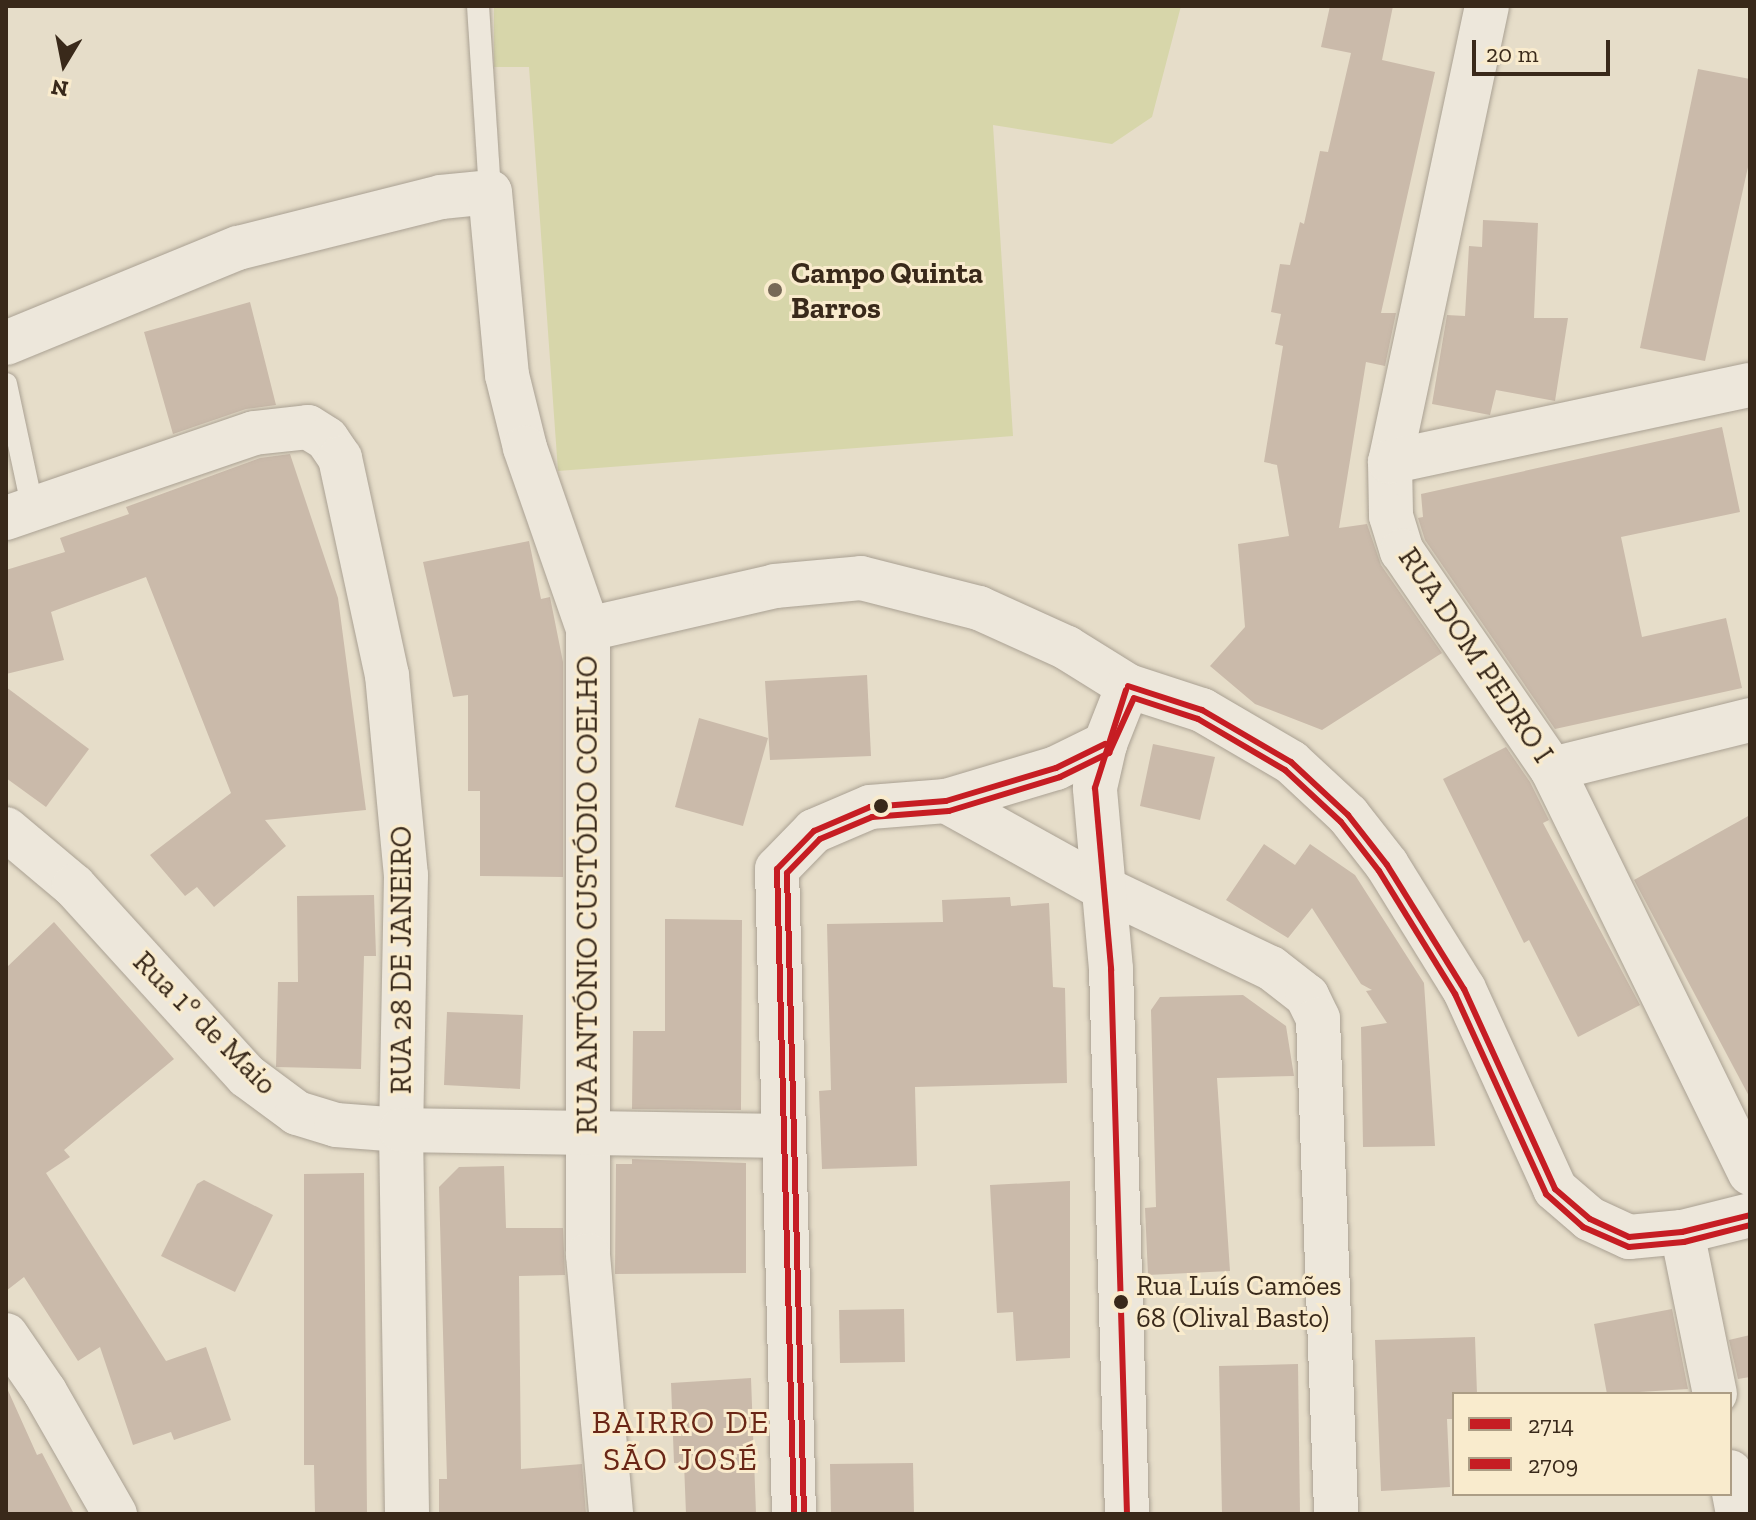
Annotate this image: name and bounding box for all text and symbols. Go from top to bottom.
north arrow [24,24,104,104]
scale bar [1476,24,1614,74]
text: 20 m [1486,39,1538,68]
text: N [49,73,70,103]
place label: Campo Quinta Barros [791,255,983,326]
marker: Campo Quinta Barros [766,281,784,299]
street label: RUA DOM PEDRO I [1390,540,1562,770]
street label: RUA ANTÓNIO CUSTÓDIO COELHO [569,655,605,1135]
unlabelled marker [873,798,889,814]
street label: RUA 28 DE JANEIRO [383,825,419,1095]
street label: Rua 1º de Maio [126,944,284,1102]
place label: Rua Luís Camões 68 (Olival Basto) [1136,1269,1342,1335]
marker: Rua Luís Camões 68 (Olival Basto) [1113,1294,1129,1310]
legend [1452,1392,1732,1496]
district label: BAIRRO DE SÃO JOSÉ [592,1404,770,1479]
text: 2714 [1528,1410,1574,1439]
text: 2709 [1528,1450,1578,1479]

